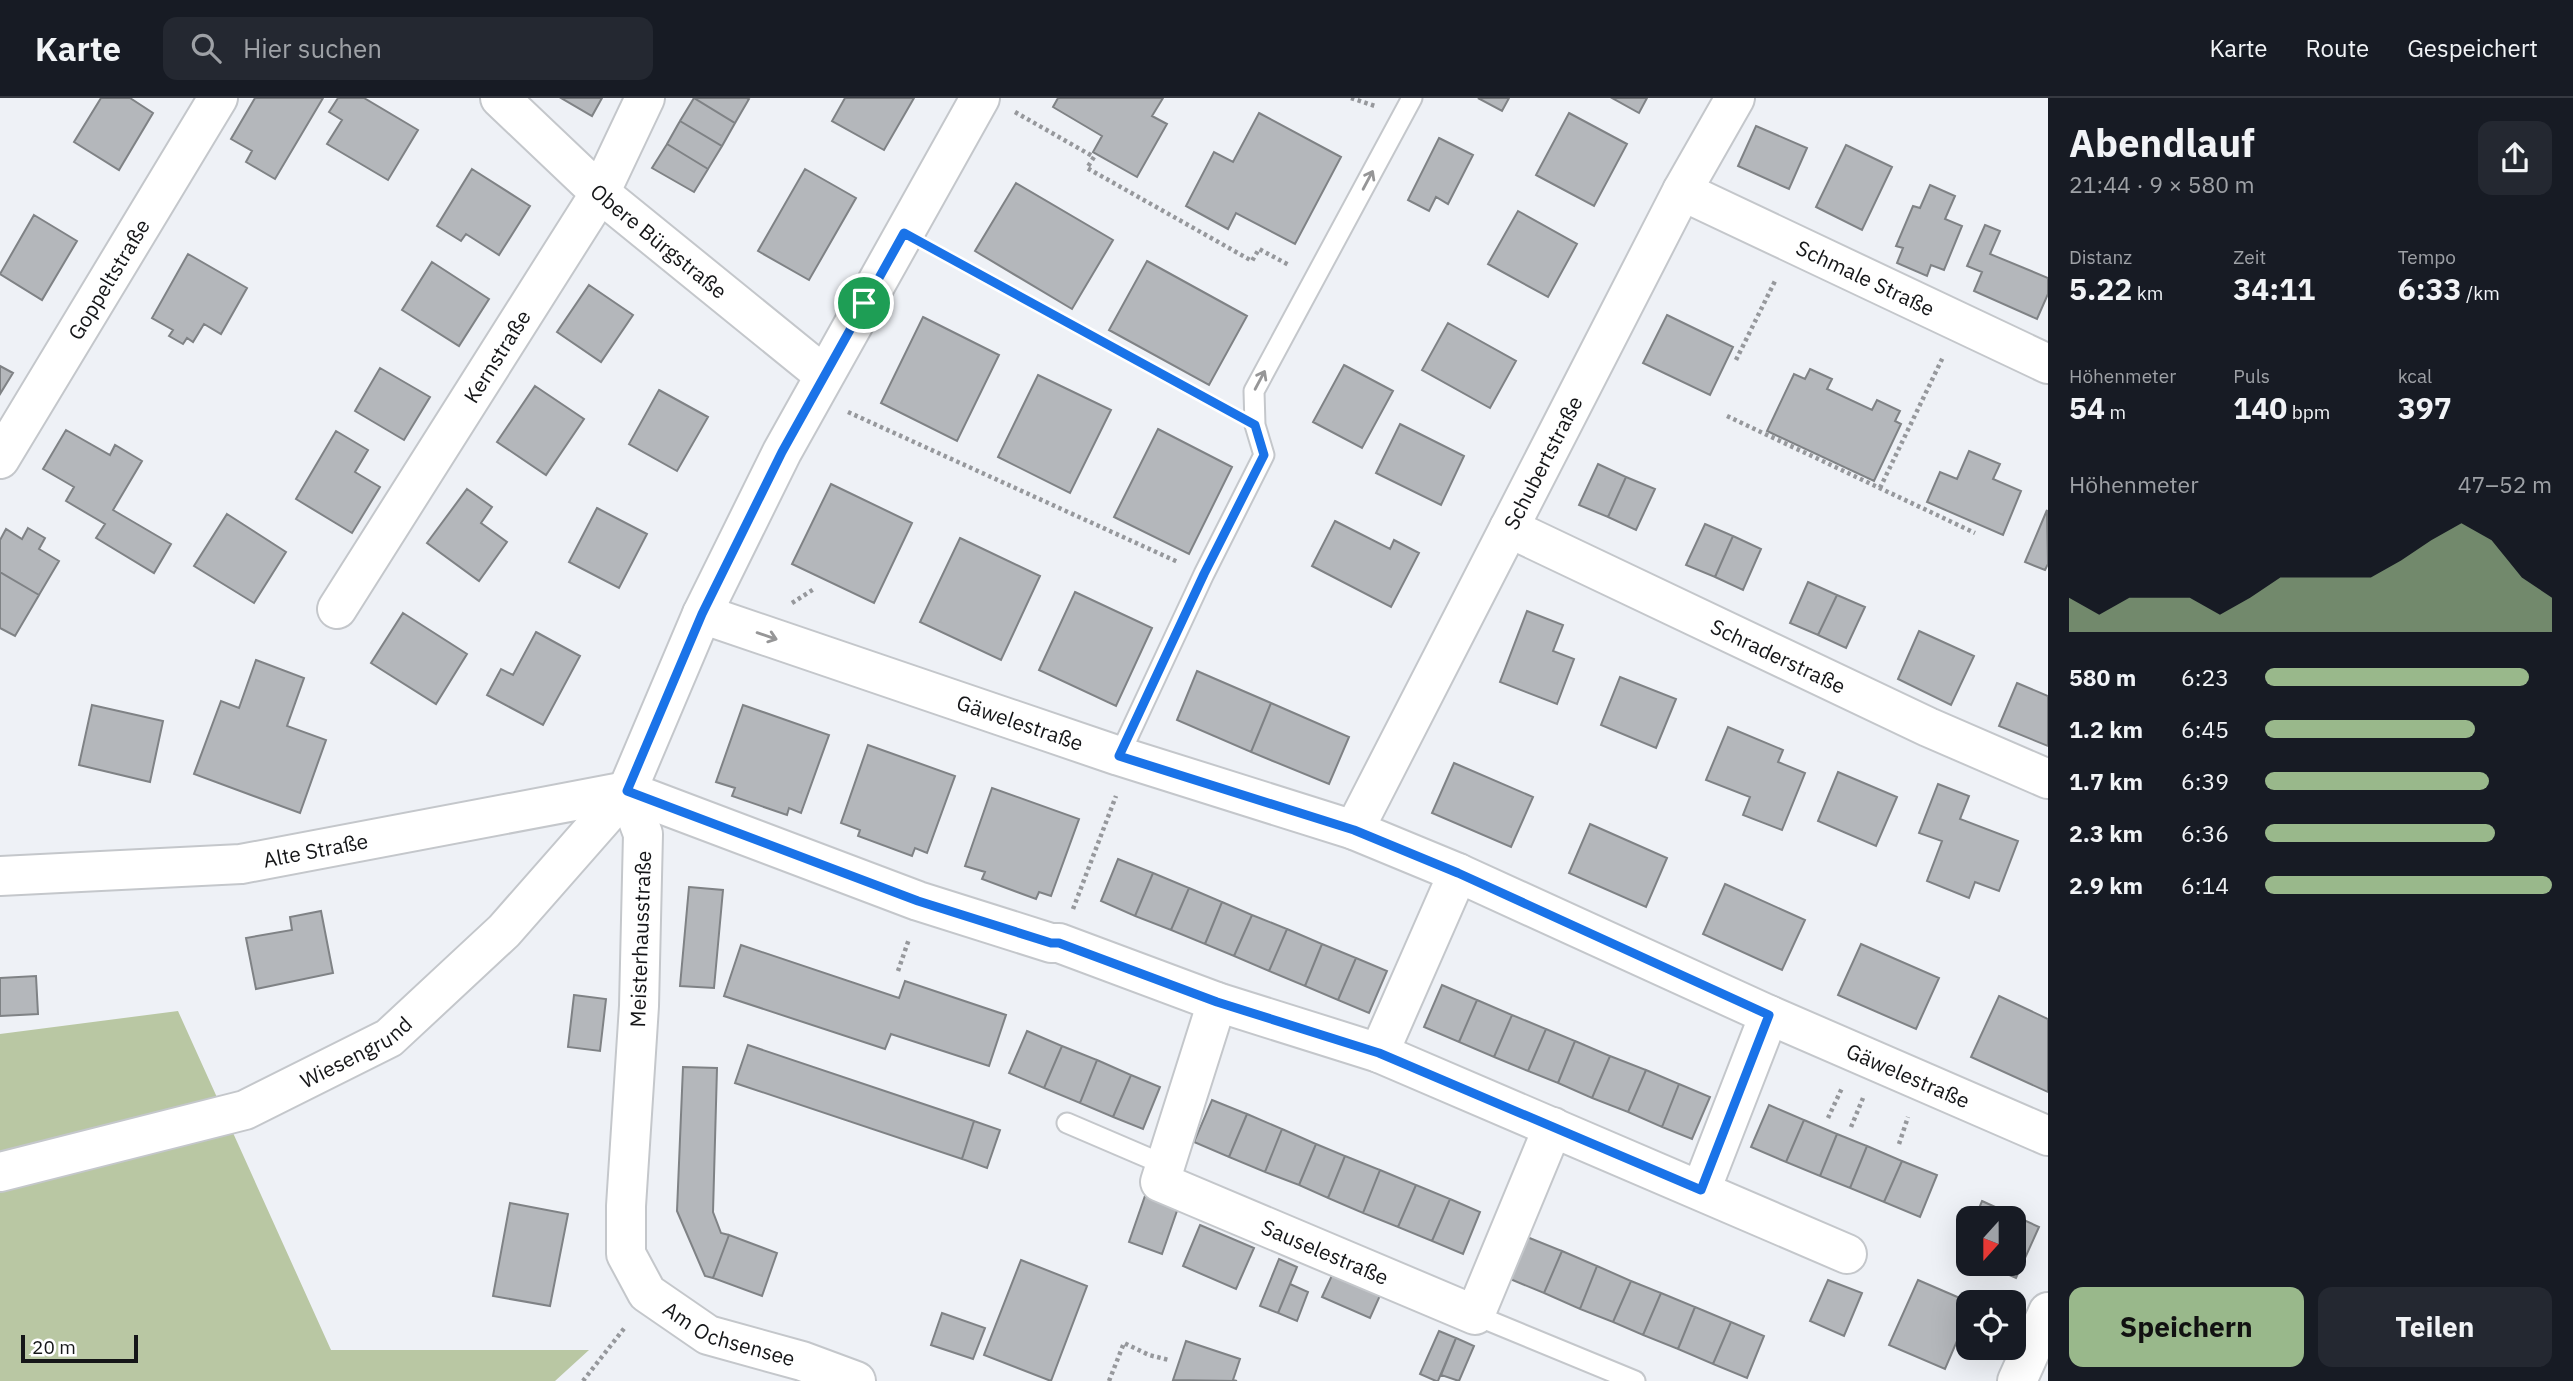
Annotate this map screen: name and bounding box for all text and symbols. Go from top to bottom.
search box [163,17,653,80]
text: Karte [35,27,121,70]
icon: search [187,29,225,67]
text: Hier suchen [243,31,382,65]
text: Karte [2209,32,2268,64]
text: Route [2306,32,2369,64]
text: Gespeichert [2407,32,2538,64]
text: Abendlauf [2069,118,2255,167]
button: share [2478,121,2552,195]
text: 21:44 · 9 × 580 m [2069,169,2255,199]
one-way arrow [1361,170,1375,191]
street label: Obere Bürgstraße [585,177,733,305]
street label: Goppeltstraße [61,214,156,345]
street label: Schmale Straße [1792,233,1939,322]
text: Distanz [2069,245,2132,269]
text: Zeit [2233,245,2266,269]
text: Tempo [2398,245,2456,269]
text: 5.22 [2069,269,2132,308]
text: 34:11 [2233,269,2315,308]
text: 6:33 [2398,269,2462,308]
pin [834,273,894,333]
text: km [2132,281,2163,305]
text: /km [2462,281,2500,305]
icon: arrive [845,284,883,322]
street label: Kernstraße [457,304,537,408]
text: Höhenmeter [2069,364,2176,388]
text: Puls [2233,364,2270,388]
text: kcal [2398,364,2432,388]
one-way arrow [1253,371,1267,391]
text: 54 [2069,388,2105,427]
text: 140 [2233,388,2287,427]
text: 397 [2398,388,2452,427]
street label: Schubertstraße [1497,391,1589,534]
text: m [2105,400,2126,424]
text: bpm [2287,400,2330,424]
text: Höhenmeter [2069,469,2199,499]
text: 47–52 m [2458,469,2552,499]
street label: Schraderstraße [1706,612,1850,700]
one-way arrow [755,631,777,643]
text: 580 m [2069,662,2136,692]
text: 6:23 [2181,662,2229,692]
street label: Gäwelestraße [953,688,1087,757]
text: 1.2 km [2069,714,2143,744]
text: 6:45 [2181,714,2229,744]
text: 1.7 km [2069,766,2143,796]
text: 6:39 [2181,766,2229,796]
text: 2.3 km [2069,818,2143,848]
text: 6:36 [2181,818,2229,848]
street label: Alte Straße [261,826,370,874]
street label: Meisterhausstraße [623,850,657,1028]
text: 2.9 km [2069,870,2143,900]
text: 6:14 [2181,870,2229,900]
street label: Wiesengrund [295,1010,418,1094]
street label: Gäwelestraße [1842,1036,1974,1114]
north arrow [1956,1206,2026,1276]
map controls [1956,1206,2026,1360]
street label: Sauselestraße [1257,1212,1393,1291]
button: Speichern [2069,1287,2304,1367]
button: Teilen [2318,1287,2552,1367]
button: locate [1956,1290,2026,1360]
street label: Am Ochsensee [658,1294,798,1372]
scale bar [21,1332,138,1364]
text: 20 m [32,1335,76,1359]

